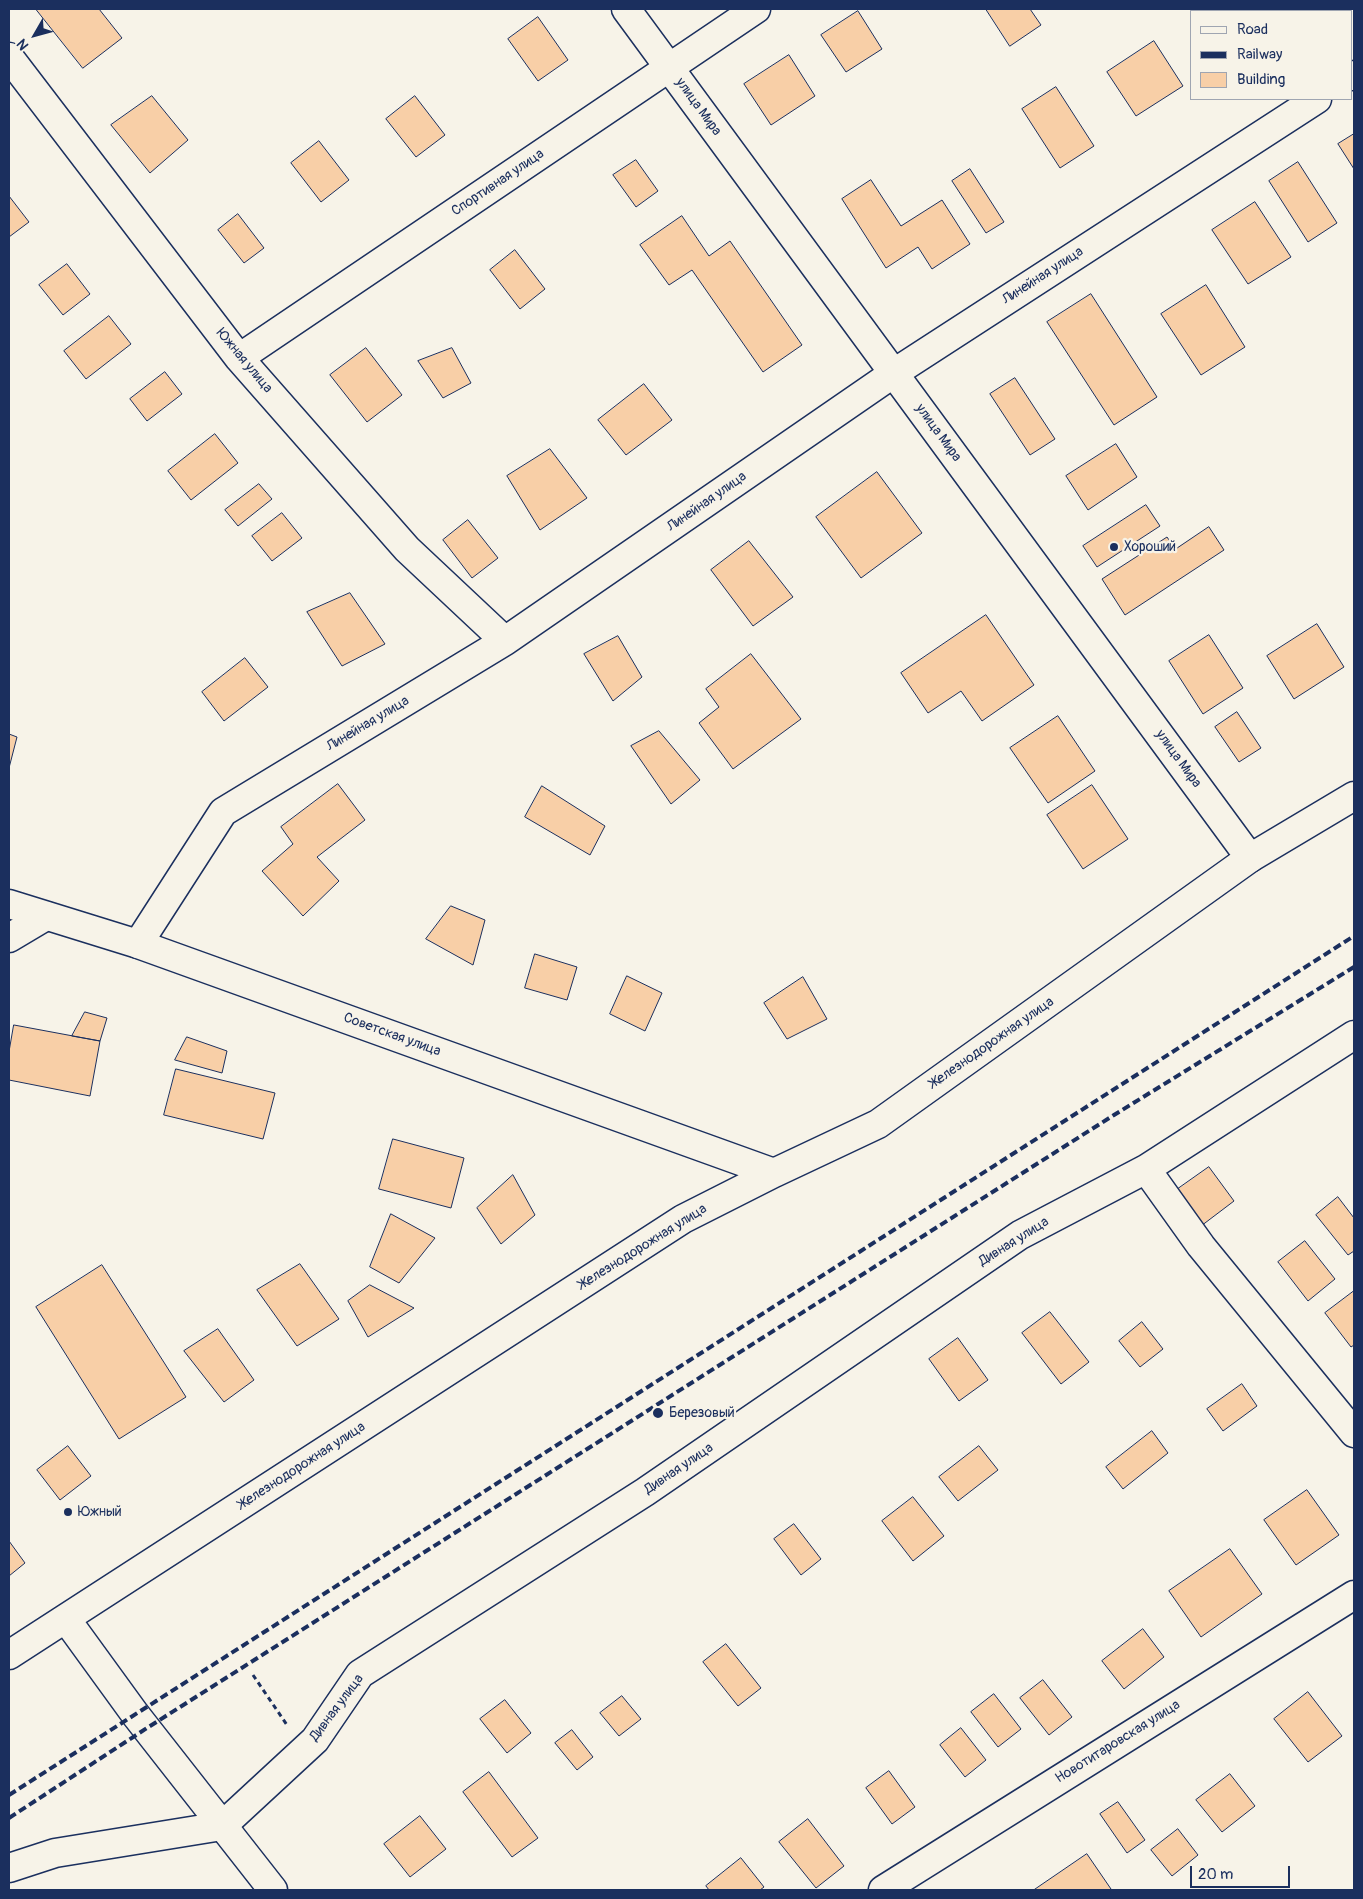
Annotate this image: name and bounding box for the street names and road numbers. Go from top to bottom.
street label: улица Мира [671,75,725,139]
street label: Спортивная улица [449,146,547,220]
street label: Линейная улица [999,244,1087,308]
street label: Южная улица [212,325,276,397]
street label: улица Мира [911,401,965,465]
street label: Линейная улица [664,468,750,536]
street label: Линейная улица [324,693,412,755]
street label: улица Мира [1151,727,1205,791]
street label: Железнодорожная улица [927,994,1057,1092]
street label: Советская улица [341,1010,443,1060]
street label: Железнодорожная улица [576,1201,710,1293]
street label: Дивная улица [976,1214,1052,1270]
street label: Железнодорожная улица [235,1419,369,1513]
street label: Дивная улица [641,1440,717,1498]
street label: Дивная улица [306,1671,368,1745]
street label: Новотитаровская улица [1053,1697,1183,1787]

